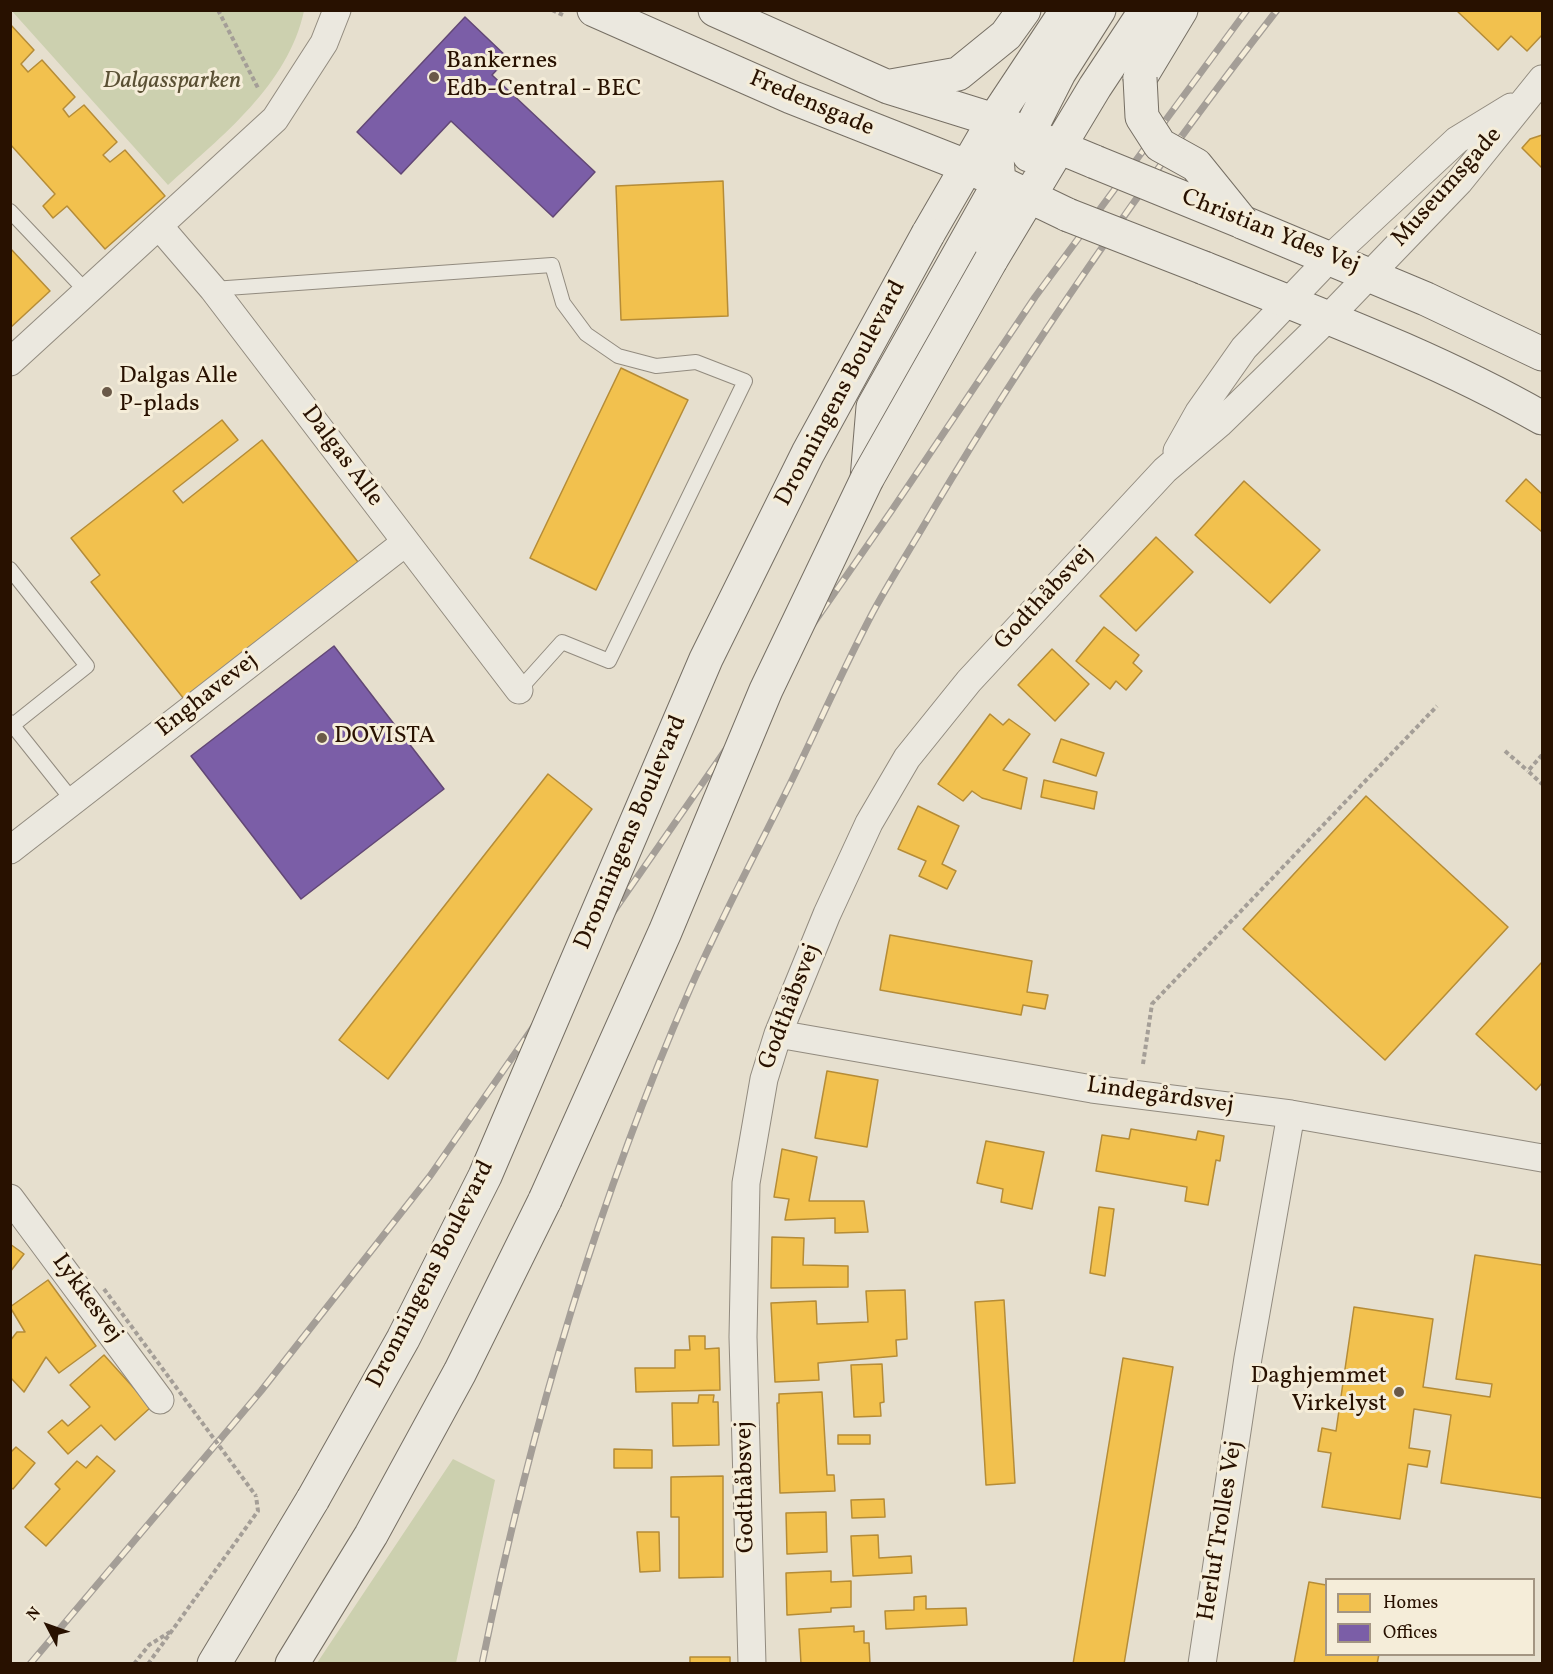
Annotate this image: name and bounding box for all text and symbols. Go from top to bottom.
place label: Bankernes Edb-Central - BEC [446,49,641,105]
street label: Fredensgade [744,66,878,144]
park label: Dalgassparken [103,69,241,97]
marker: Bankernes Edb-Central - BEC [427,70,441,84]
street label: Museumsgade [1387,122,1509,254]
street label: Christian Ydes Vej [1177,184,1363,282]
street label: Dronningens Boulevard [770,276,914,512]
place label: Dalgas Alle P-plads [119,364,238,420]
marker: Dalgas Alle P-plads [100,385,114,399]
street label: Dalgas Alle [294,401,388,513]
street label: Godthåbsvej [989,541,1101,657]
street label: Enghavevej [152,647,264,745]
street label: Dronningens Boulevard [570,712,694,954]
place label: DOVISTA [334,724,435,752]
marker: DOVISTA [315,731,329,745]
street label: Godthåbsvej [754,940,828,1074]
street label: Lindegårdsvej [1085,1072,1235,1122]
street label: Dronningens Boulevard [362,1156,502,1394]
street label: Lykkesvej [44,1249,128,1349]
place label: Daghjemmet Virkelyst [1251,1364,1387,1420]
marker: Daghjemmet Virkelyst [1392,1385,1406,1399]
street label: Godthåbsvej [731,1421,763,1553]
street label: Herluf Trolles Vej [1194,1439,1250,1623]
legend [1325,1578,1535,1656]
text: Homes [1383,1591,1438,1616]
north arrow [18,1596,78,1656]
text: N [22,1603,47,1626]
text: Offices [1383,1621,1438,1646]

